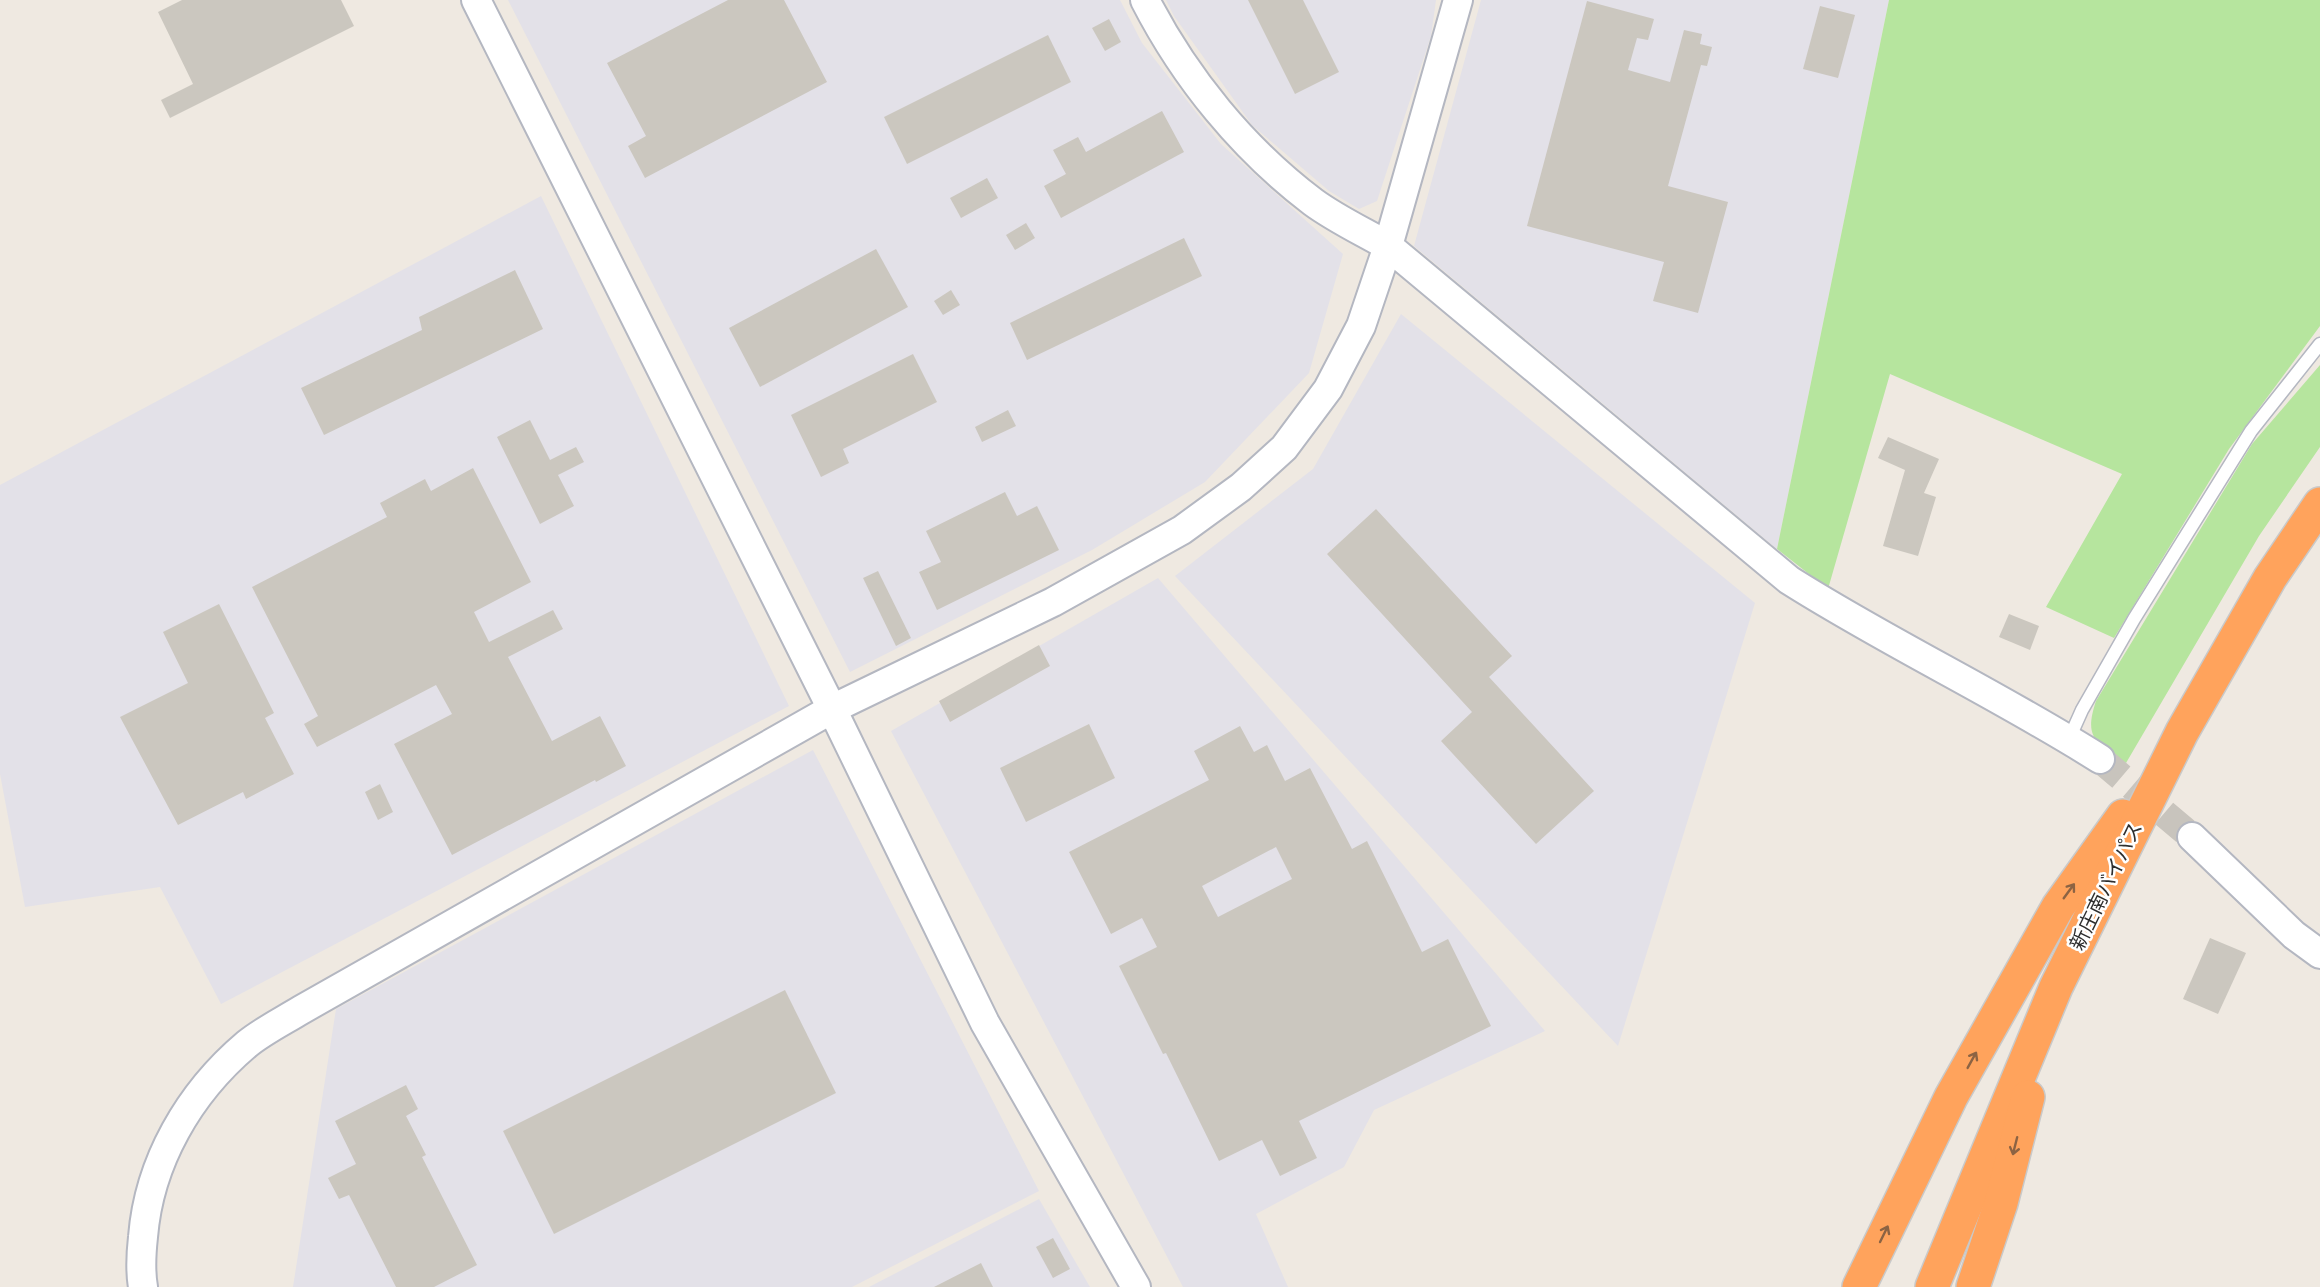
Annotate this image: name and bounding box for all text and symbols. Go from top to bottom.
street label: 新庄南バイパス [2064,818,2148,954]
one-way arrow [2063,884,2075,900]
one-way arrow [1966,1052,1978,1069]
one-way arrow [2009,1136,2021,1155]
one-way arrow [1879,1226,1891,1244]

